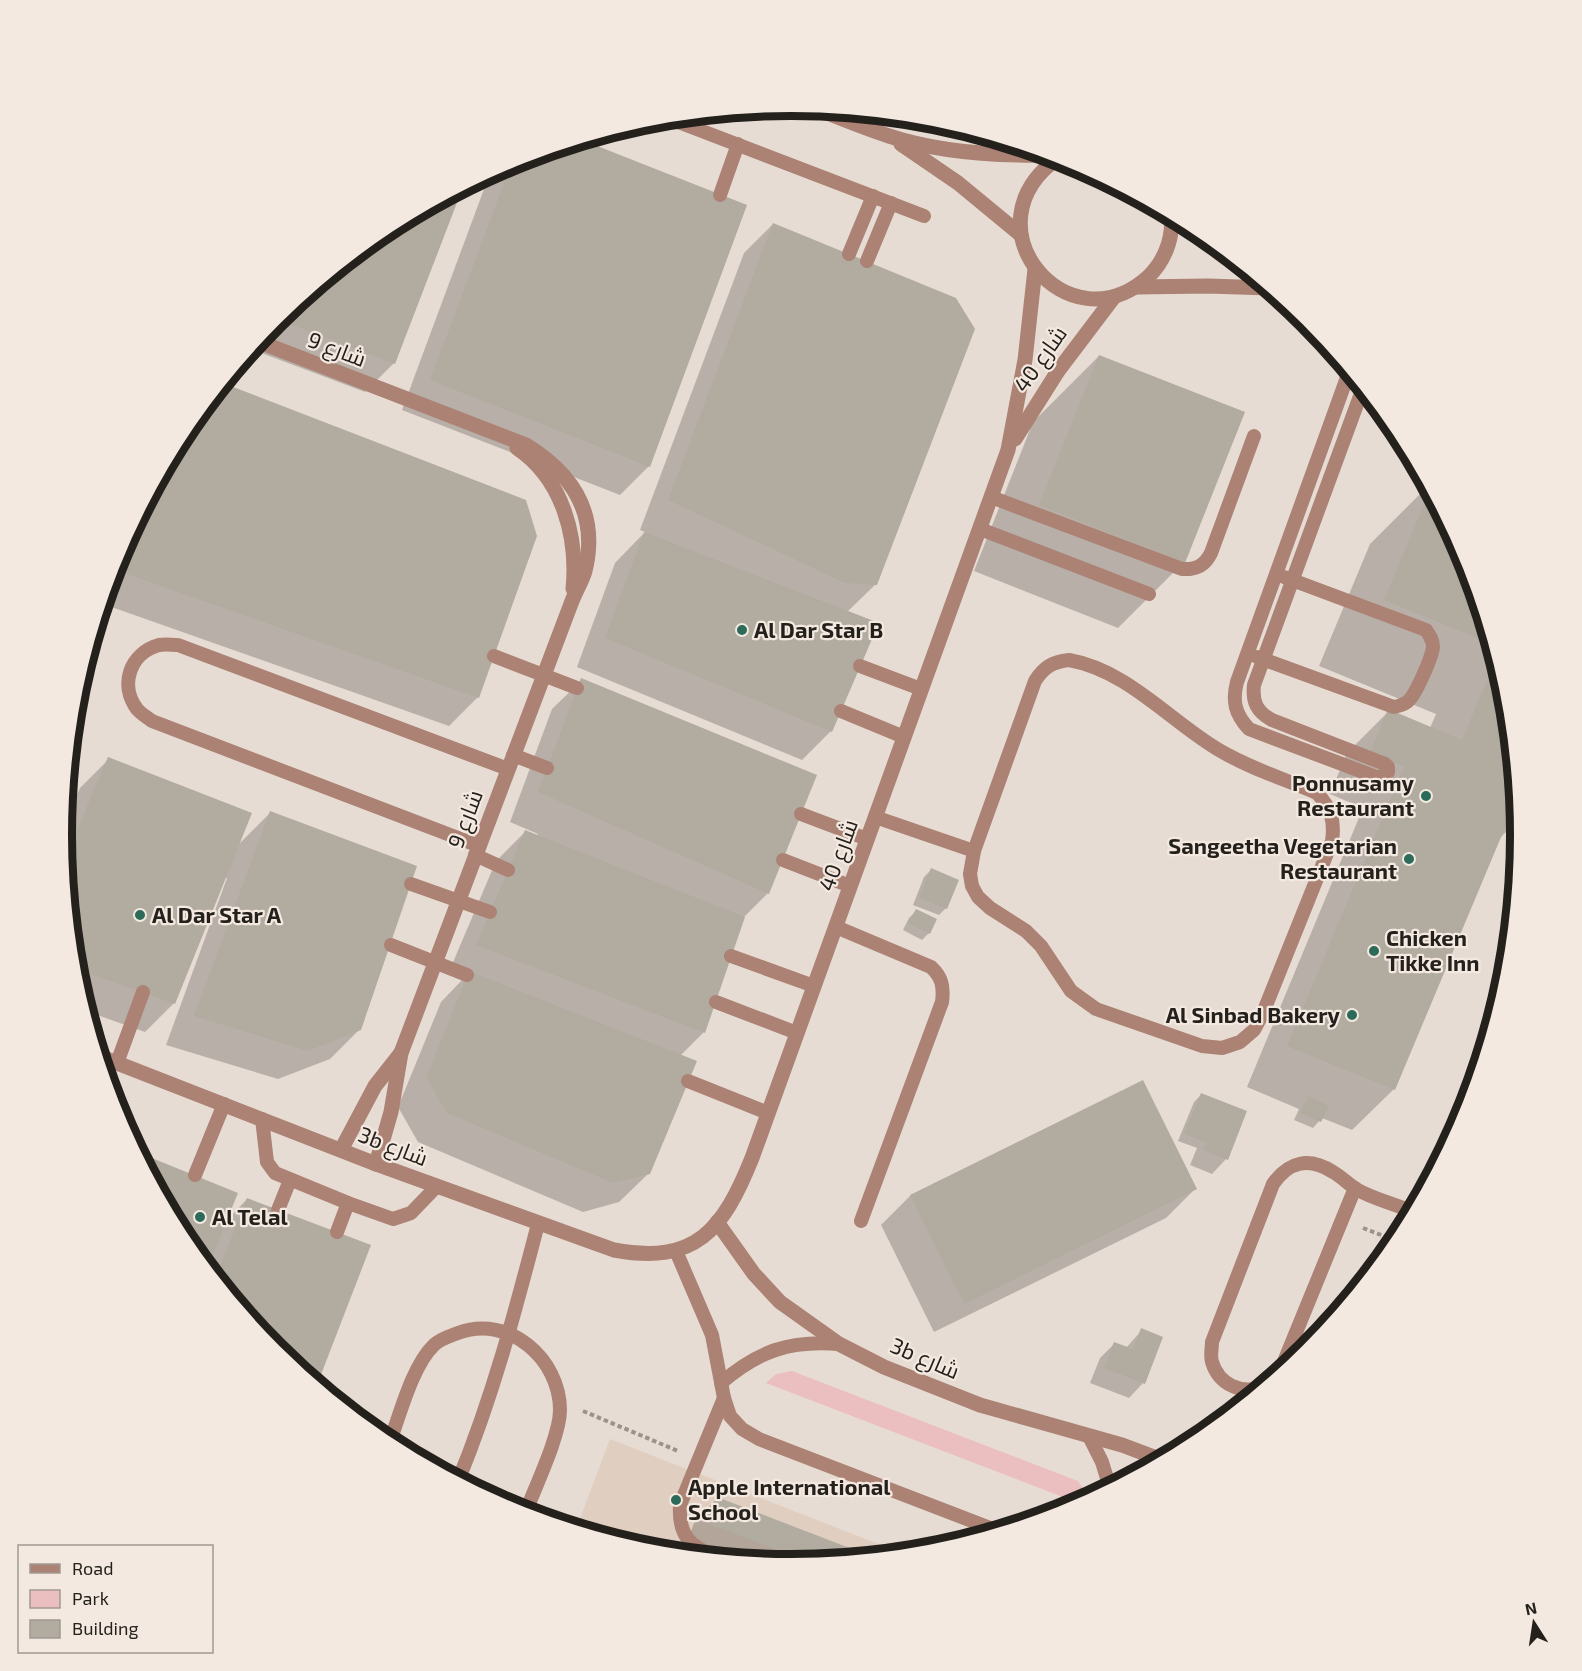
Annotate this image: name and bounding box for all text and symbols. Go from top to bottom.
street label: شارع 40 [1007,321,1074,398]
street label: شارع 9 [304,325,370,374]
place label: Al Dar Star B [754,616,883,642]
marker: Al Dar Star B [735,623,749,637]
place label: Ponnusamy Restaurant [1292,769,1415,820]
street label: شارع 9 [441,786,490,852]
marker: Ponnusamy Restaurant [1419,789,1433,803]
street label: شارع 40 [812,815,865,895]
place label: Sangeetha Vegetarian Restaurant [1168,832,1397,883]
marker: Sangeetha Vegetarian Restaurant [1402,852,1416,866]
place label: Al Dar Star A [152,901,282,927]
marker: Al Dar Star A [133,908,147,922]
place label: Chicken Tikke Inn [1386,924,1480,975]
marker: Chicken Tikke Inn [1367,944,1381,958]
place label: Al Sinbad Bakery [1166,1001,1341,1028]
marker: Al Sinbad Bakery [1345,1008,1359,1022]
street label: 3b شارع [354,1120,432,1173]
place label: Al Telal [212,1203,289,1229]
marker: Al Telal [193,1210,207,1224]
street label: 3b شارع [886,1331,964,1386]
place label: Apple International School [688,1473,891,1524]
marker: Apple International School [669,1493,683,1507]
legend [18,1545,213,1653]
text: Road [72,1557,113,1579]
text: Park [72,1587,109,1609]
north arrow [1504,1593,1564,1653]
text: N [1523,1597,1538,1618]
text: Building [72,1617,139,1639]

